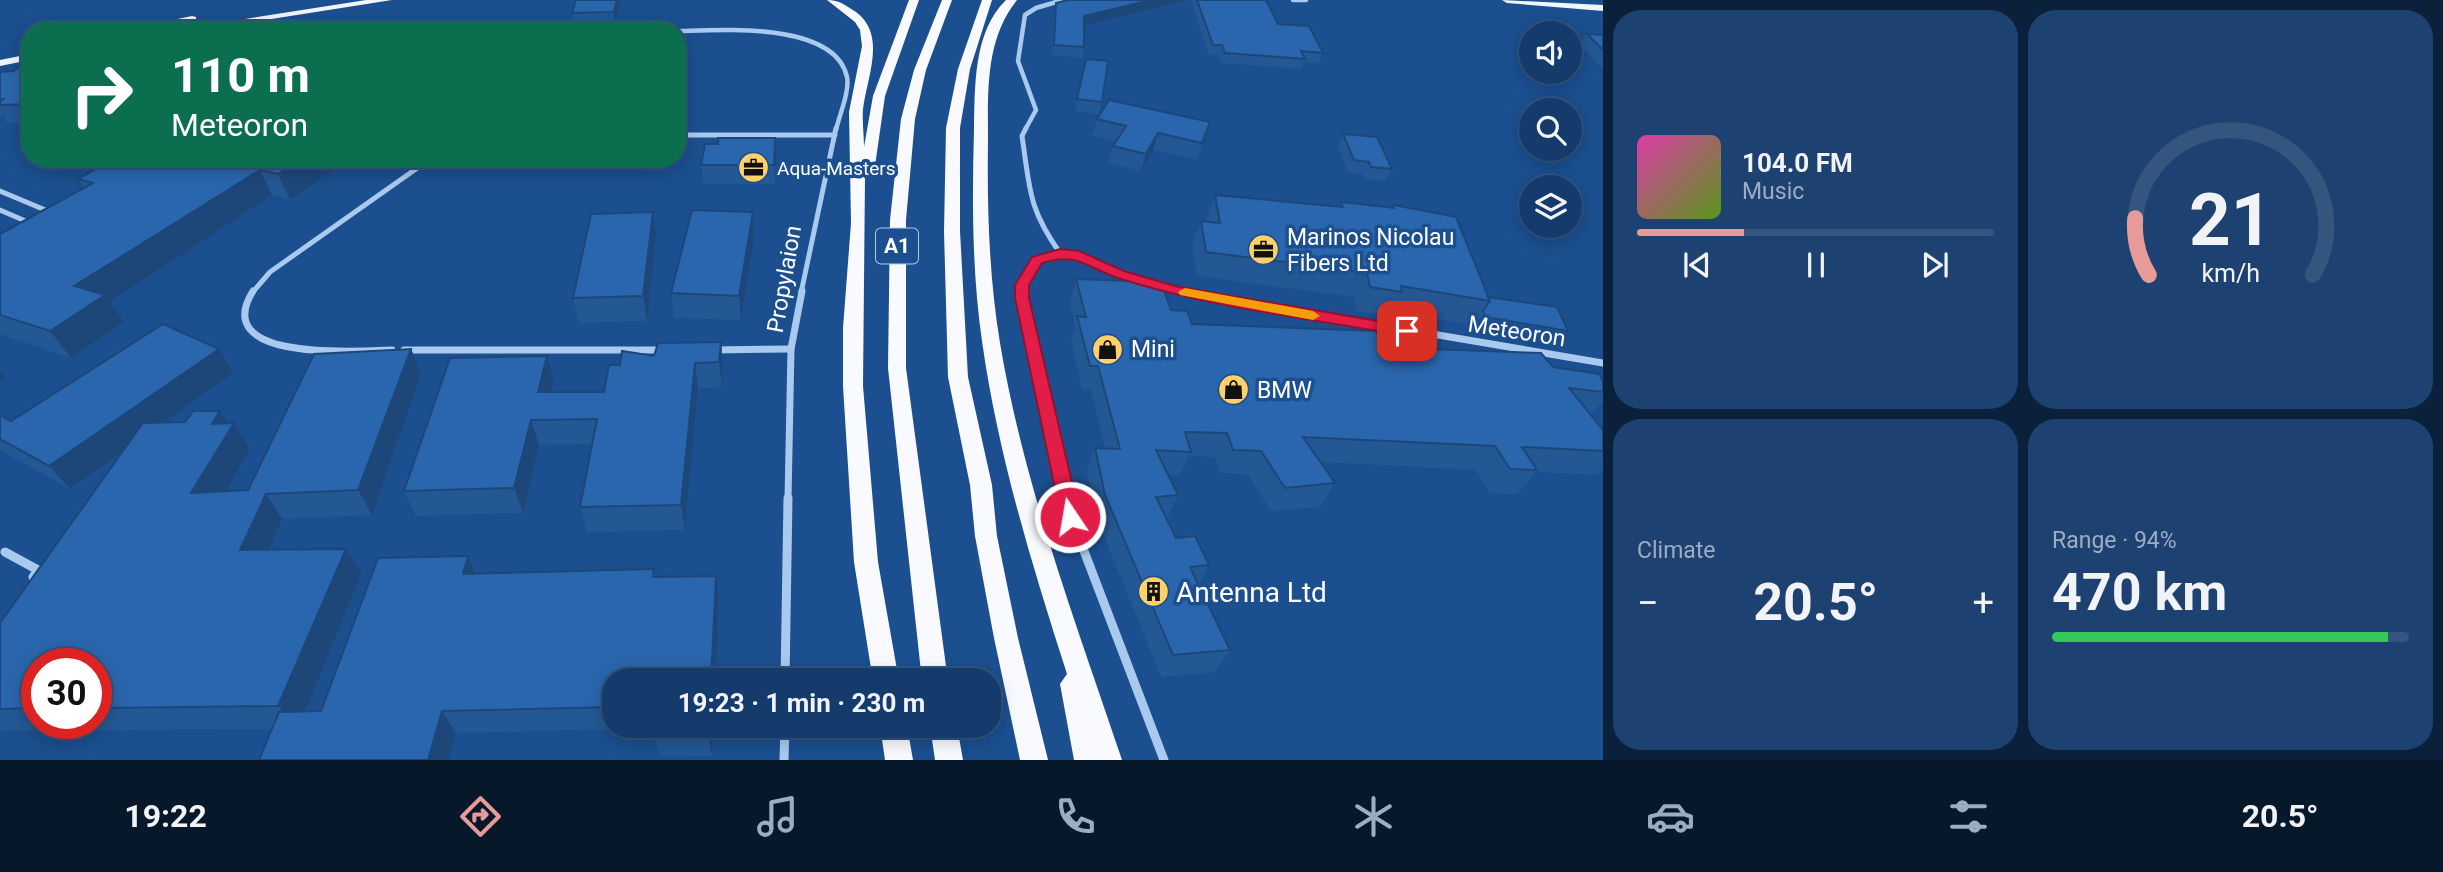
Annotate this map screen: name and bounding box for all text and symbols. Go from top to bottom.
map controls [1519,21,1582,238]
button: sound [1519,21,1582,84]
text: 110 m [171,47,310,104]
icon: right [56,49,147,140]
button: search [1519,98,1582,161]
text: Meteoron [171,106,308,144]
text: 104.0 FM [1742,148,1853,178]
office icon: Aqua-Masters [737,151,771,185]
place label: Aqua-Masters [777,157,896,180]
button: layers [1519,175,1582,238]
text: Music [1742,178,1804,205]
text: 21 [2189,178,2272,264]
street label: Propylaion [762,223,807,335]
place label: Marinos Nicolau Fibers Ltd [1287,224,1454,277]
road number: A1 [876,229,918,264]
office icon: Marinos Nicolau Fibers Ltd [1247,233,1281,267]
icon: previous [1678,246,1716,284]
icon: pause [1797,246,1835,284]
icon: next [1916,246,1954,284]
text: km/h [2201,259,2260,288]
pin [1377,301,1437,361]
street label: Meteoron [1466,310,1568,353]
icon: arrive [1388,312,1426,350]
shop icon: Mini [1091,332,1125,366]
place label: Mini [1131,336,1175,363]
shop icon: BMW [1217,373,1251,407]
place label: BMW [1257,377,1312,404]
position arrow [1033,480,1107,554]
text: Range · 94% [2052,527,2177,554]
text: Climate [1637,537,1716,564]
text: 470 km [2052,562,2227,623]
text: 20.5° [1753,572,1878,633]
building icon: Antenna Ltd [1136,575,1170,609]
place label: Antenna Ltd [1176,576,1327,609]
text: − [1637,581,1659,625]
text: + [1972,581,1994,625]
speed limit sign: 30 [21,648,112,739]
text: 19:23 · 1 min · 230 m [678,688,925,718]
icon: directions [456,792,505,841]
icon: music [753,792,802,841]
icon: phone [1051,792,1100,841]
icon: climate [1349,792,1398,841]
icon: car [1646,792,1695,841]
icon: filters [1944,792,1993,841]
text: 19:22 [124,797,207,835]
text: 20.5° [2242,797,2319,835]

